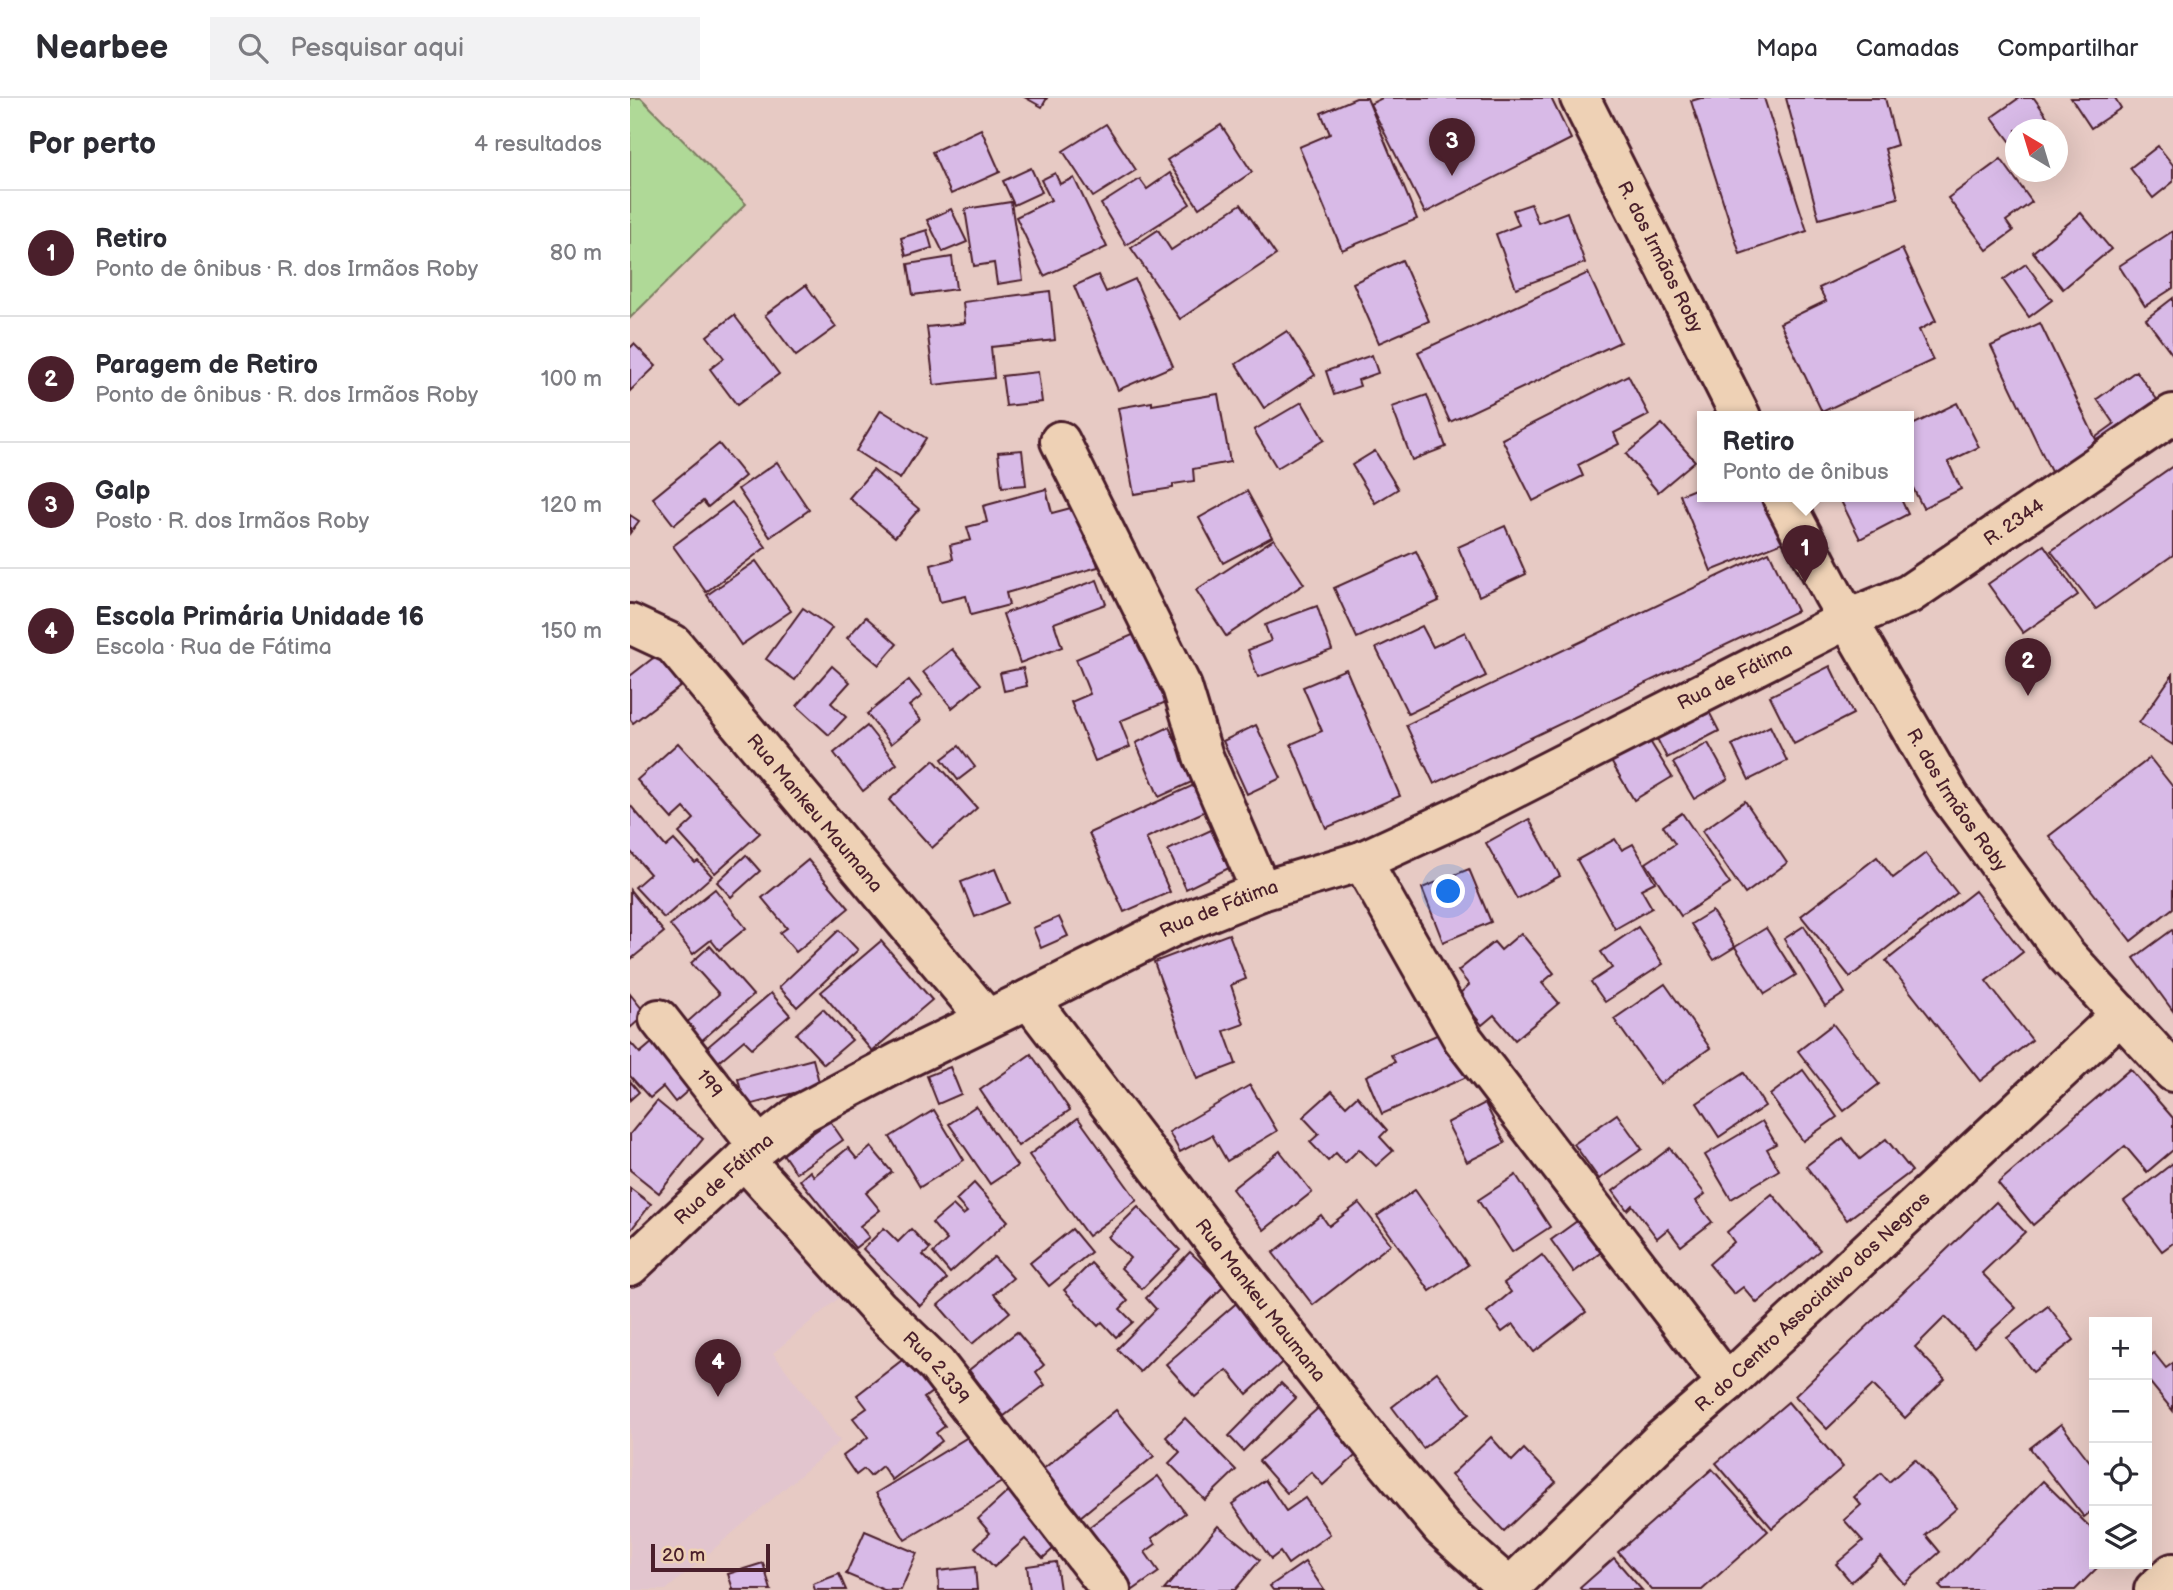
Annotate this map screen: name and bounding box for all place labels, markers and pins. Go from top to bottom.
pin: 3 [1429,118,1475,176]
pin: 1 [1782,525,1828,583]
pin: 2 [2005,638,2051,696]
pin: 4 [695,1339,741,1397]

